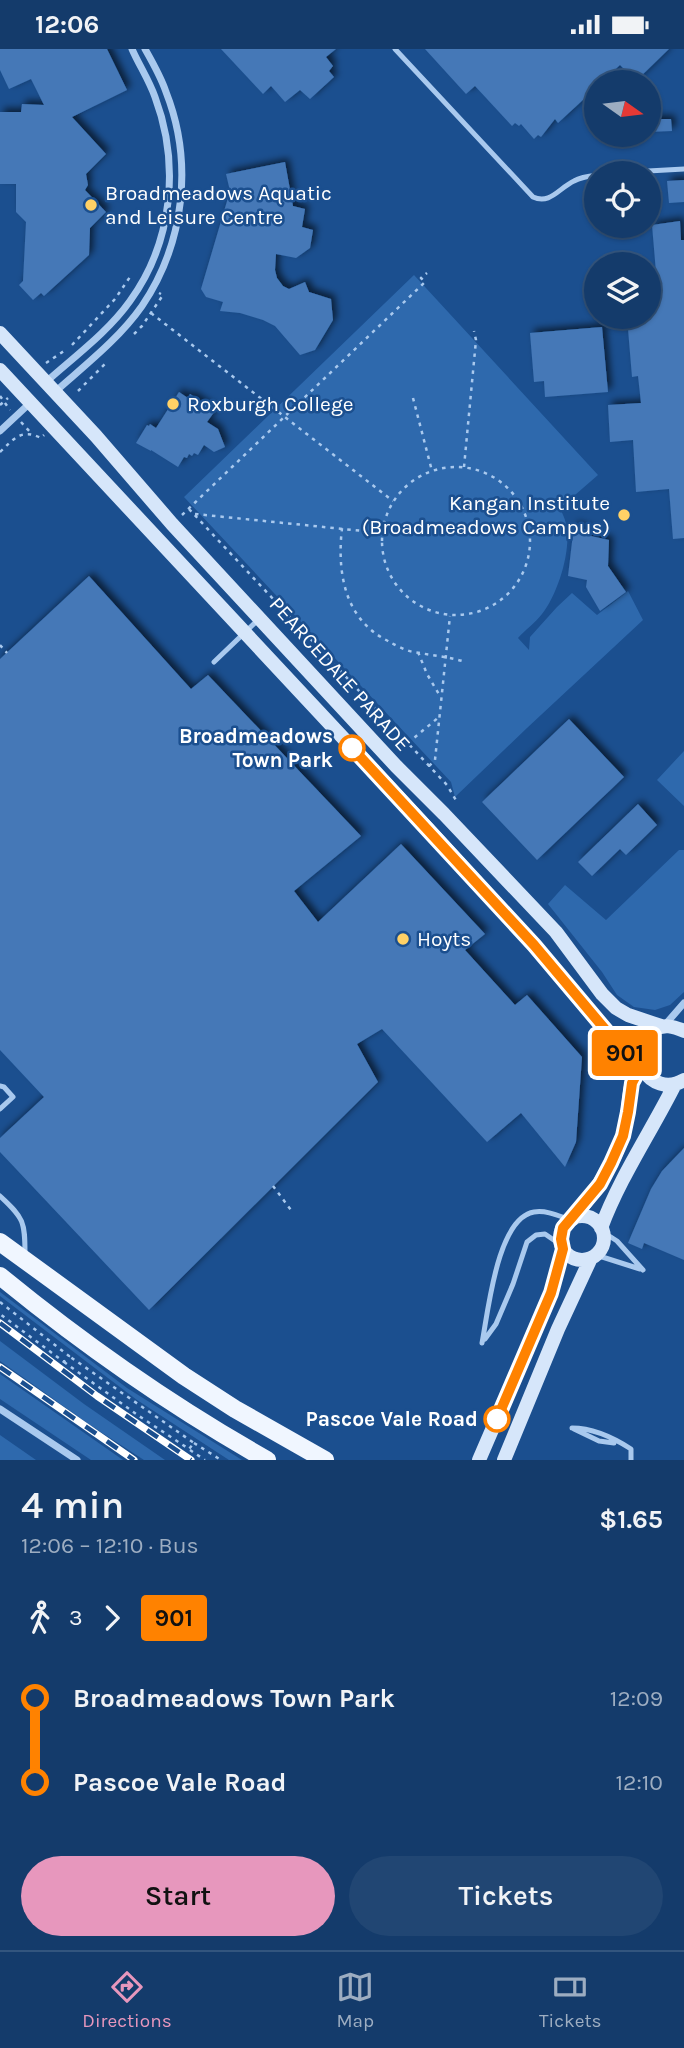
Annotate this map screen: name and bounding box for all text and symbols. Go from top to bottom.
text: 12:06 [35,9,99,40]
north arrow [584,70,662,147]
map controls [584,70,661,329]
button: locate [584,161,661,238]
place label: Broadmeadows Aquatic and Leisure Centre [105,181,332,229]
marker: Broadmeadows Aquatic and Leisure Centre [83,197,99,213]
button: layers [584,252,661,329]
place label: Roxburgh College [187,392,354,416]
marker: Roxburgh College [165,396,181,412]
place label: Kangan Institute (Broadmeadows Campus) [362,491,610,539]
marker: Kangan Institute (Broadmeadows Campus) [616,507,632,523]
street label: PEARCEDALE PARADE [264,592,416,756]
place label: Broadmeadows Town Park [179,724,334,772]
marker: Broadmeadows Town Park [339,735,365,761]
place label: Hoyts [417,927,471,951]
marker: Hoyts [395,931,411,947]
line badge: 901 [585,1030,665,1076]
text: 901 [606,1039,644,1067]
marker: Pascoe Vale Road [484,1406,510,1432]
place label: Pascoe Vale Road [305,1407,478,1431]
text: 4 min [21,1483,124,1528]
text: $1.65 [599,1504,663,1535]
text: 12:06 – 12:10 · Bus [21,1532,199,1559]
icon: walk [21,1599,59,1637]
icon: forward [93,1599,131,1637]
text: 3 [69,1604,83,1631]
text: 901 [155,1604,193,1632]
text: Broadmeadows Town Park [73,1683,395,1714]
text: 12:09 [610,1685,663,1712]
text: Pascoe Vale Road [73,1767,287,1798]
text: 12:10 [616,1769,663,1796]
button: Start [21,1856,335,1936]
button: Tickets [349,1856,663,1936]
tab: Directions [82,1968,172,2032]
tab: Map [336,1968,374,2032]
tab: Tickets [539,1968,602,2032]

